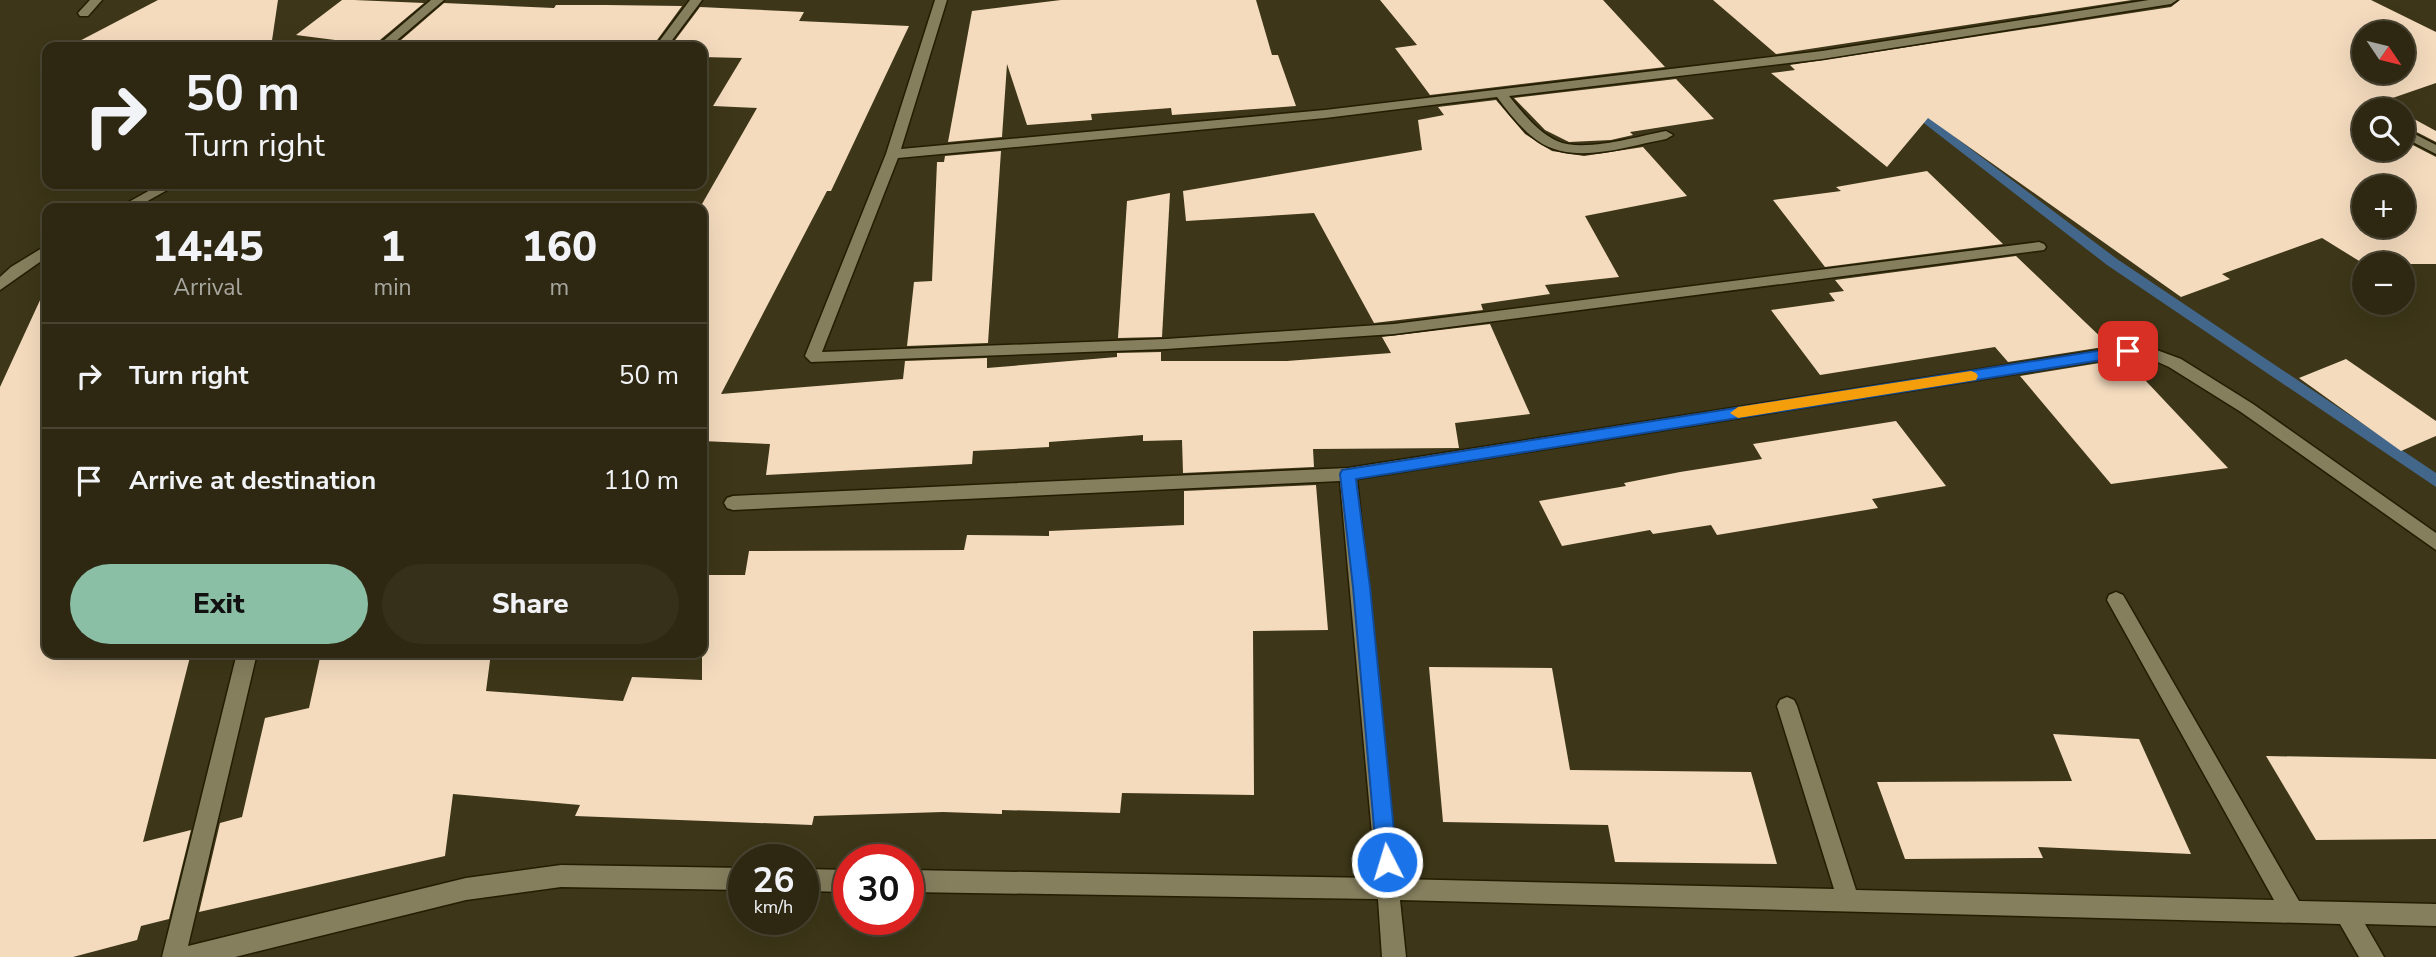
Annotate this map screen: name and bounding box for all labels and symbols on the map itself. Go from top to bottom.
north arrow [2352,21,2415,84]
pin [2098,321,2158,381]
position arrow [1350,825,1424,899]
speed limit sign: 30 [833,844,924,935]

